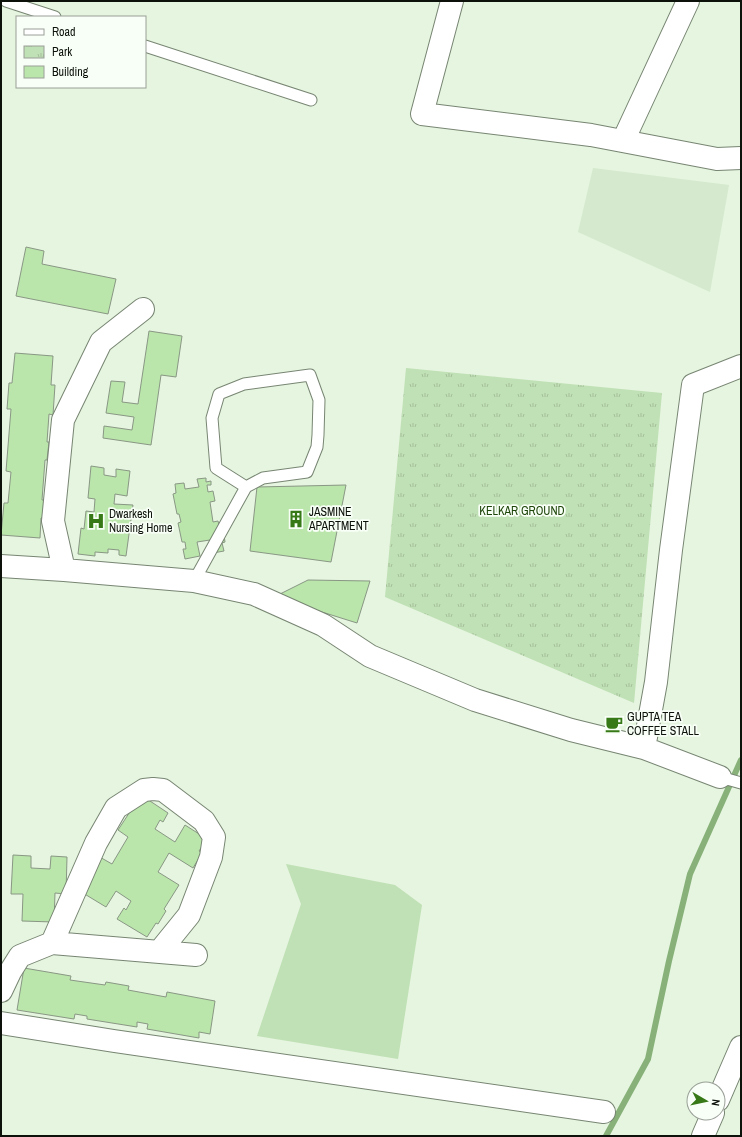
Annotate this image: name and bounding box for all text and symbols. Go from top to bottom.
legend [16,16,146,88]
text: Road [52,24,76,40]
text: Park [52,44,72,60]
text: Building [52,64,89,80]
park label: KELKAR GROUND [479,503,565,519]
place label: JASMINE APARTMENT [308,504,369,534]
place label: Dwarkesh Nursing Home [109,506,172,536]
building icon: JASMINE APARTMENT [286,509,306,529]
hospital icon: Dwarkesh Nursing Home [86,511,106,531]
place label: GUPTA TEA COFFEE STALL [627,709,700,739]
cafe icon: GUPTA TEA COFFEE STALL [604,714,624,734]
north arrow [686,1081,726,1121]
text: N [708,1098,723,1107]

